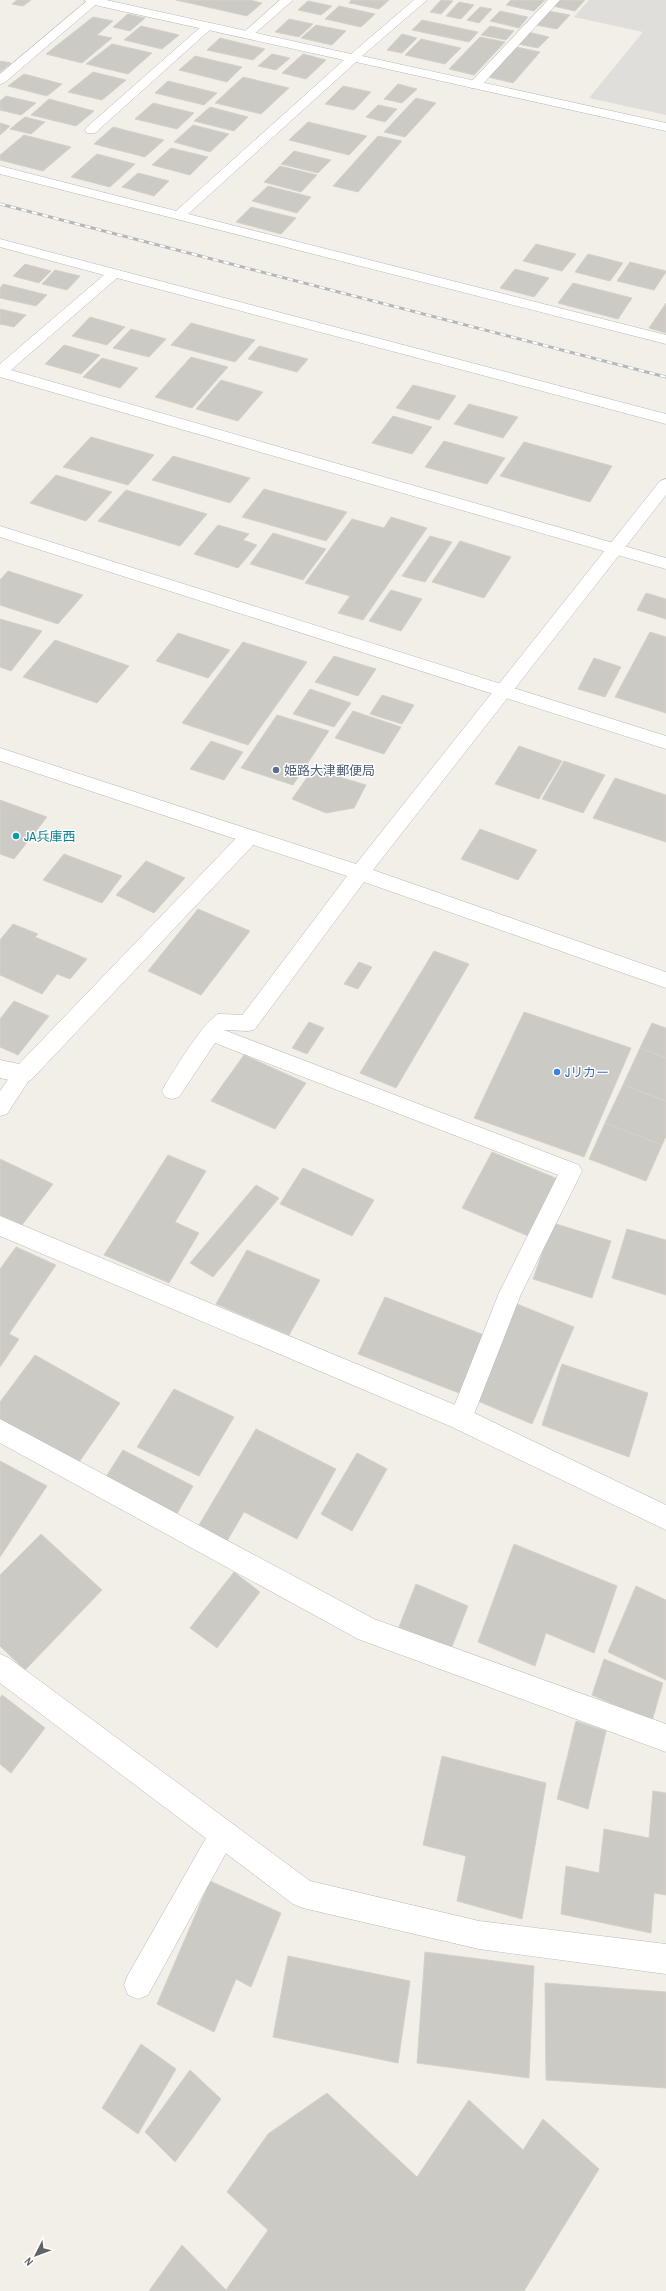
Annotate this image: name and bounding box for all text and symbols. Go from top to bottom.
place label: 姫路大津郵便局 [284,762,375,779]
marker: 姫路大津郵便局 [271,765,281,775]
place label: JA兵庫西 [24,828,75,845]
marker: JA兵庫西 [11,831,21,841]
place label: Jリカー [565,1064,609,1081]
marker: Jリカー [552,1067,562,1077]
north arrow [16,2235,56,2275]
text: N [21,2255,36,2269]

